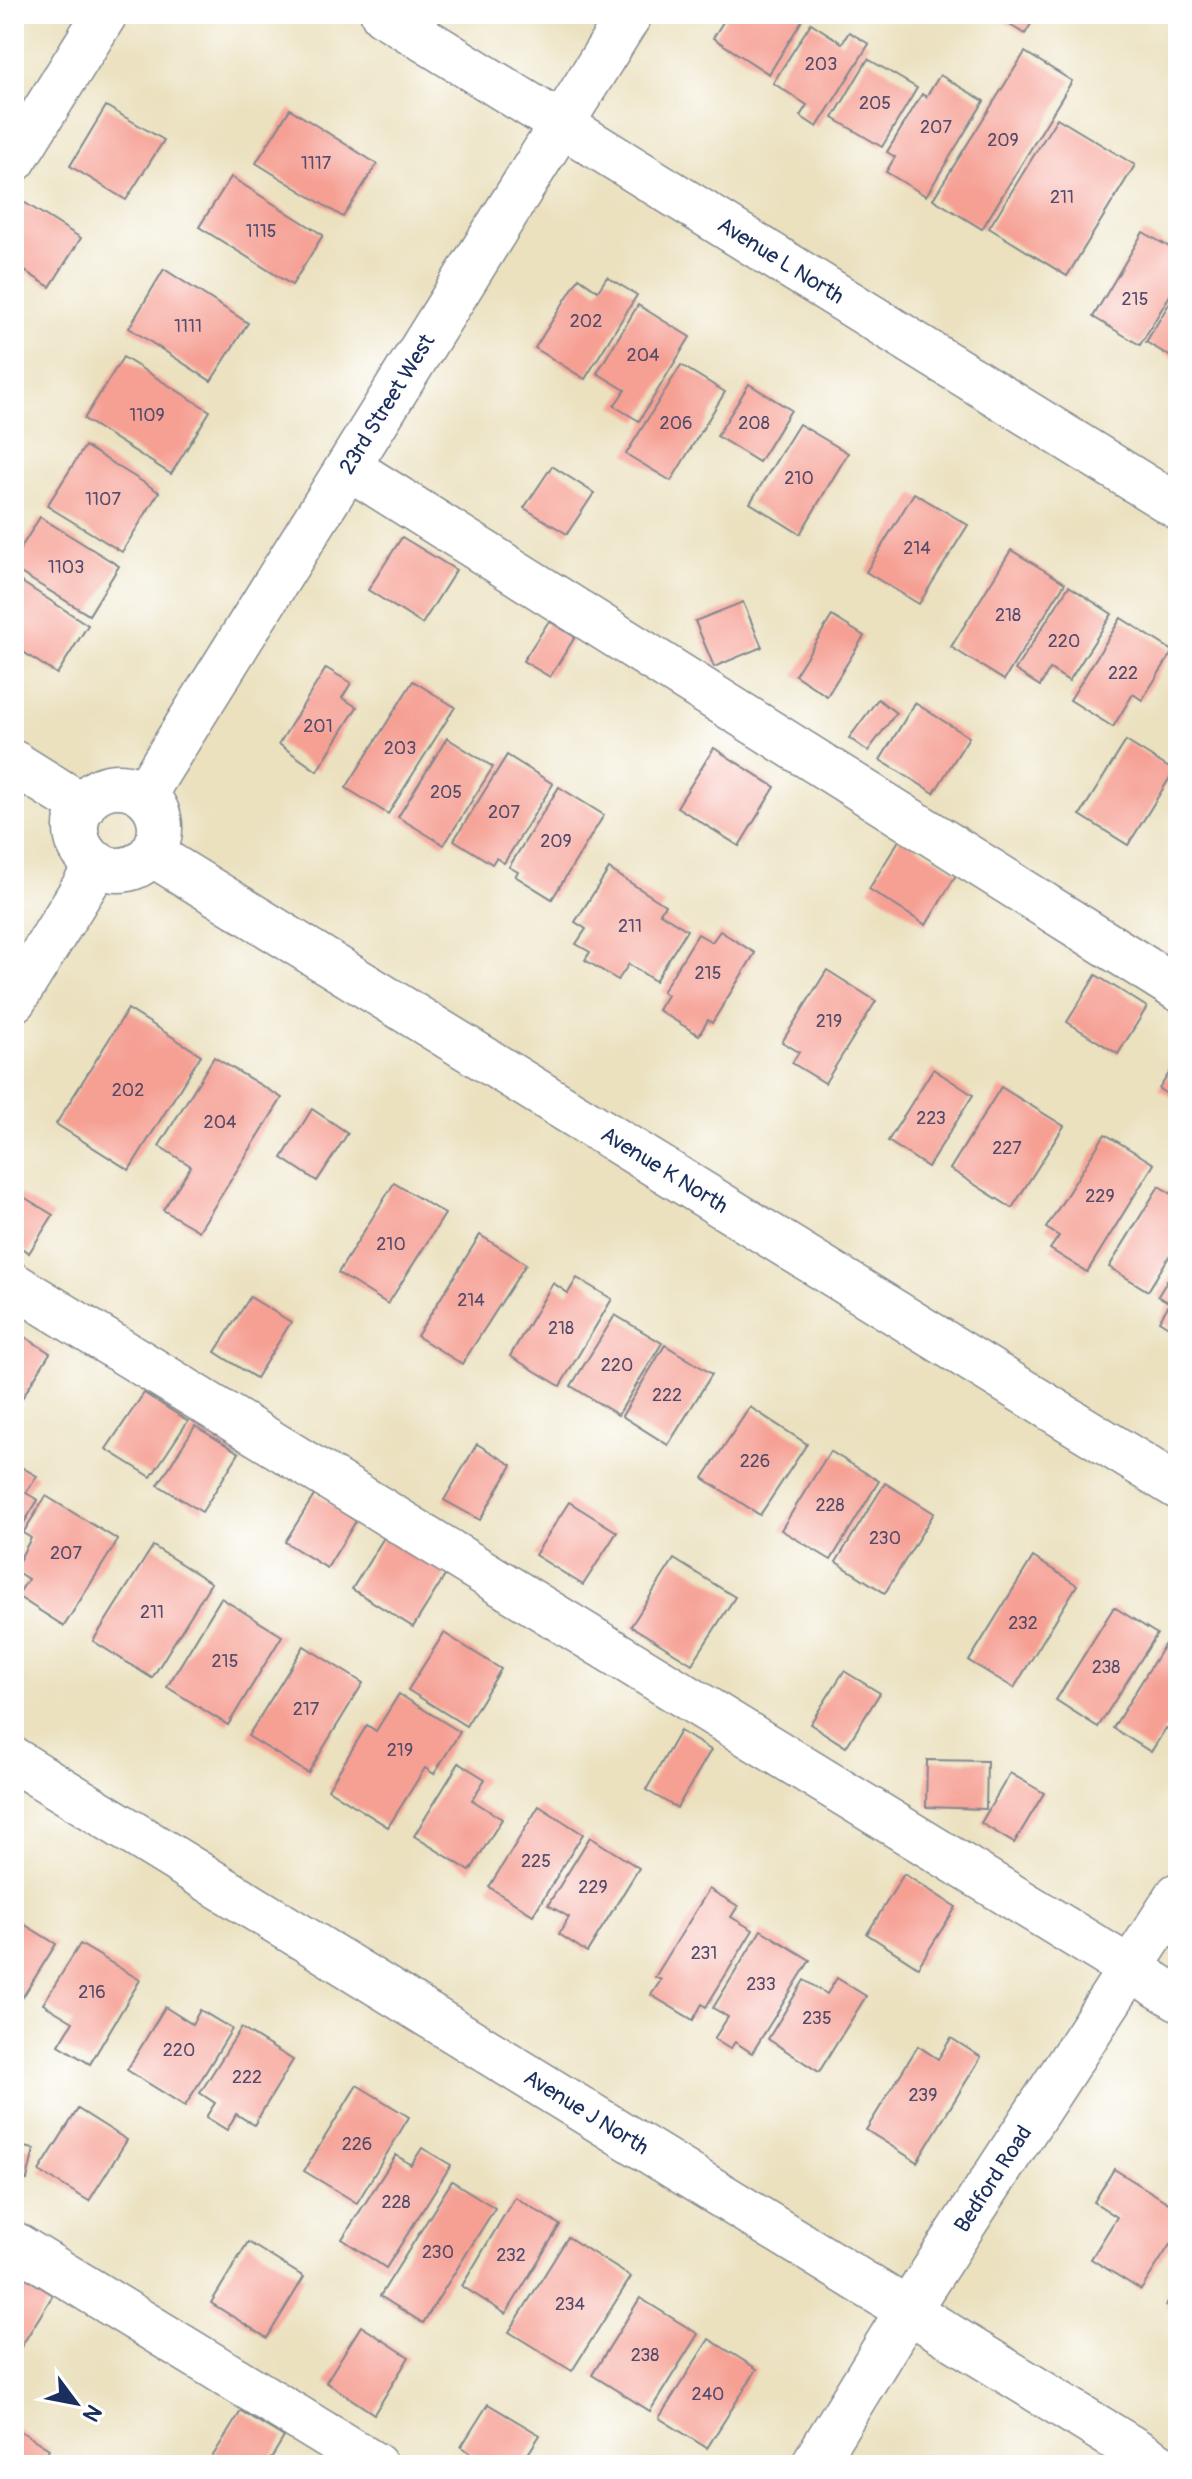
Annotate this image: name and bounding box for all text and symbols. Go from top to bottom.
house number: 203 [805,53,837,76]
house number: 205 [859,92,891,115]
house number: 207 [920,116,952,139]
house number: 209 [987,129,1019,152]
house number: 1117 [301,152,332,175]
house number: 211 [1050,186,1074,209]
street label: Avenue L North [712,211,849,310]
house number: 1115 [246,220,276,243]
house number: 215 [1122,288,1148,311]
house number: 202 [570,310,602,333]
house number: 1111 [174,315,202,338]
street label: 23rd Street West [333,329,441,479]
house number: 204 [627,344,660,367]
house number: 1109 [129,404,165,427]
house number: 206 [660,412,692,435]
house number: 208 [738,412,770,435]
house number: 210 [784,467,814,490]
house number: 1107 [85,488,121,511]
house number: 214 [903,537,931,560]
house number: 1103 [48,556,84,579]
house number: 218 [995,604,1021,627]
house number: 220 [1048,630,1080,653]
house number: 222 [1108,662,1138,685]
house number: 201 [303,715,333,738]
house number: 203 [384,737,416,760]
house number: 205 [430,781,462,804]
house number: 207 [488,801,520,824]
house number: 209 [540,830,572,853]
house number: 211 [618,915,642,938]
house number: 215 [695,962,721,985]
house number: 219 [816,1010,842,1033]
house number: 202 [112,1079,144,1102]
house number: 223 [916,1107,946,1130]
house number: 204 [204,1111,237,1134]
street label: Avenue K North [596,1120,733,1220]
house number: 227 [992,1137,1022,1160]
house number: 229 [1085,1185,1115,1208]
house number: 210 [376,1233,406,1256]
house number: 214 [457,1289,485,1312]
house number: 218 [548,1317,574,1340]
house number: 220 [601,1354,633,1377]
house number: 222 [652,1384,682,1407]
house number: 226 [740,1450,770,1473]
house number: 228 [815,1494,845,1517]
house number: 230 [869,1527,901,1550]
house number: 207 [50,1542,82,1565]
house number: 211 [140,1601,164,1624]
house number: 232 [1008,1612,1038,1635]
house number: 215 [212,1650,238,1673]
house number: 238 [1092,1656,1120,1679]
house number: 217 [293,1698,320,1721]
house number: 219 [387,1739,413,1762]
house number: 225 [521,1850,551,1873]
house number: 229 [578,1876,608,1899]
house number: 231 [691,1942,717,1965]
house number: 233 [746,1973,776,1996]
house number: 216 [78,1981,106,2004]
house number: 235 [802,2007,832,2030]
house number: 220 [163,2039,195,2062]
street label: Avenue J North [519,2063,654,2161]
house number: 222 [232,2066,262,2089]
house number: 239 [909,2084,937,2107]
street label: Bedford Road [948,2120,1038,2238]
house number: 226 [342,2133,372,2156]
house number: 228 [381,2191,411,2214]
house number: 230 [422,2241,454,2264]
house number: 232 [496,2244,526,2267]
house number: 234 [555,2293,586,2316]
house number: 238 [631,2344,659,2367]
north arrow [36,2363,116,2443]
house number: 240 [692,2383,724,2406]
text: N [76,2399,108,2427]

